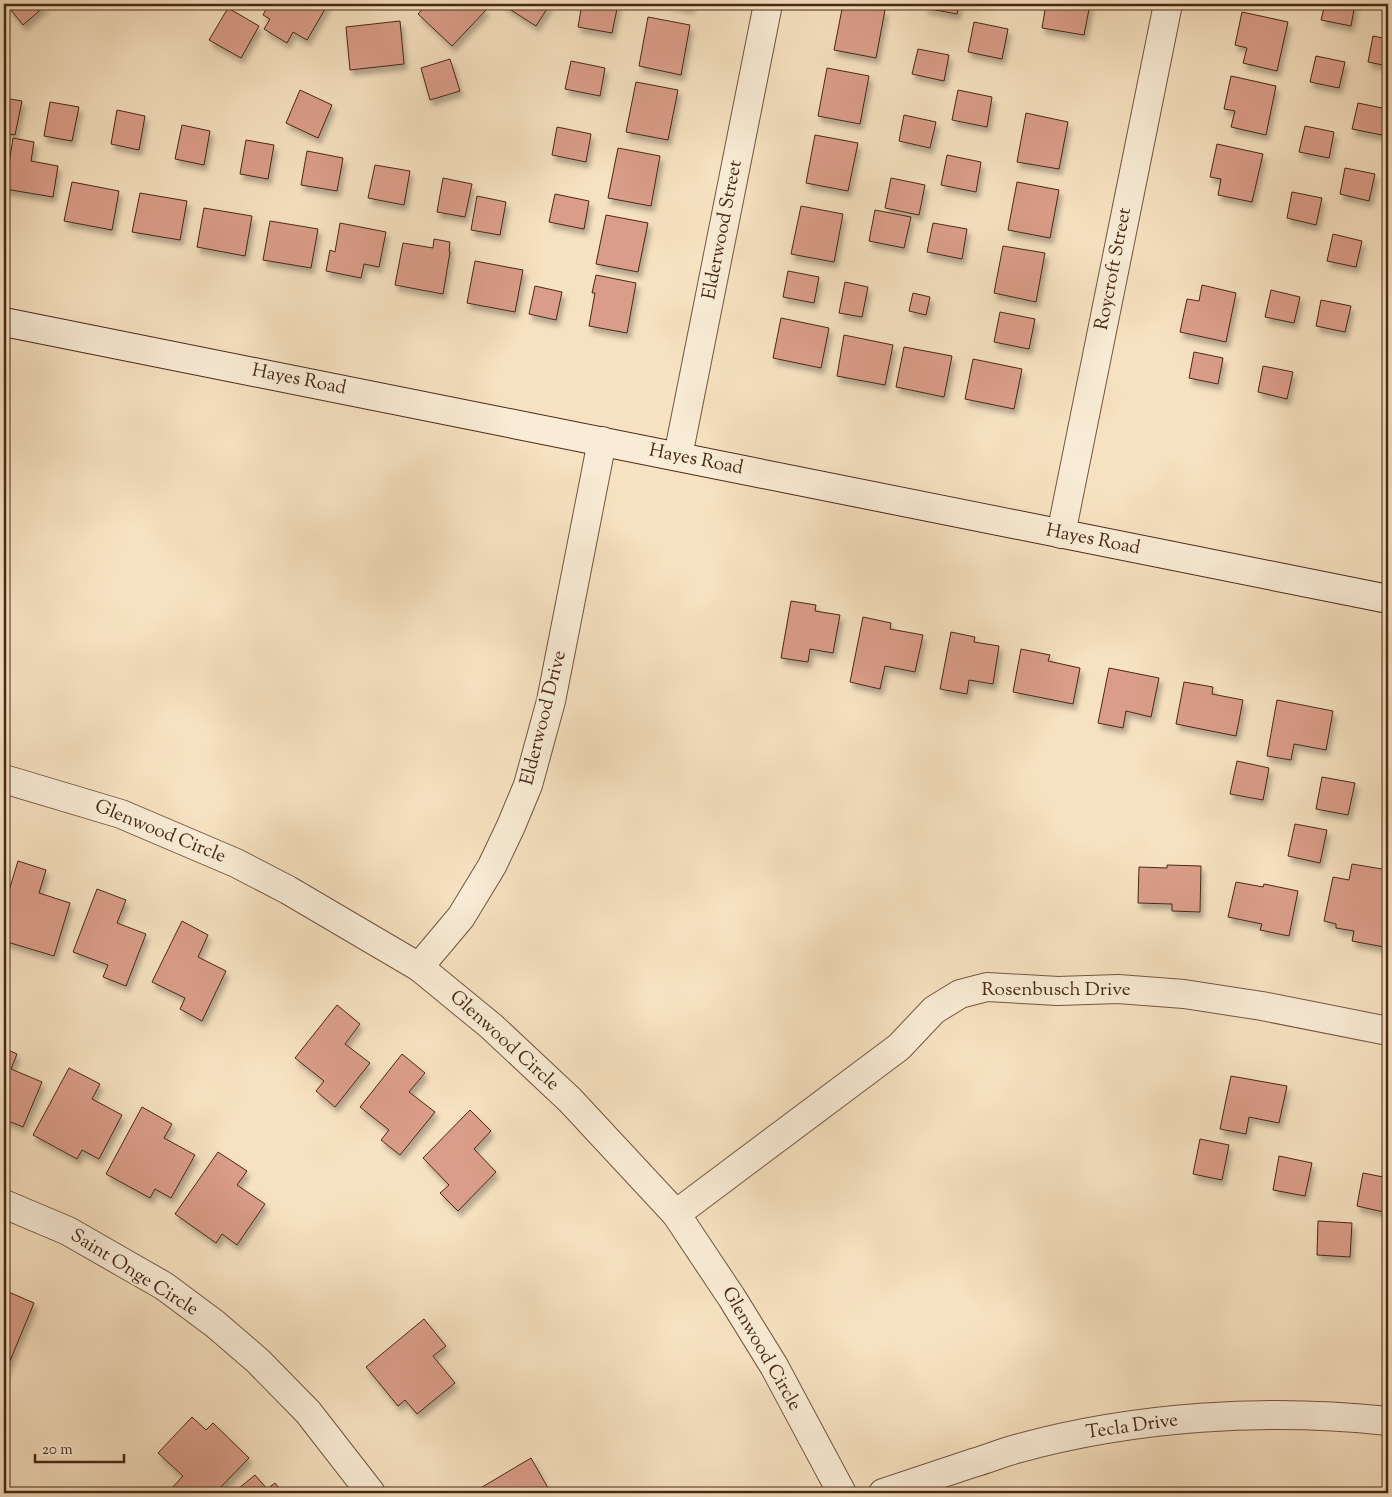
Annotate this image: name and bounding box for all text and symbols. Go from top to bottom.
street label: Elderwood Street [696,158,750,302]
street label: Roycroft Street [1089,205,1139,333]
street label: Hayes Road [249,358,349,402]
street label: Hayes Road [646,438,746,482]
street label: Hayes Road [1043,518,1143,562]
street label: Elderwood Drive [514,648,574,788]
street label: Glenwood Circle [90,793,230,871]
street label: Rosenbusch Drive [981,977,1131,1004]
street label: Glenwood Circle [443,984,565,1098]
street label: Saint Onge Circle [65,1223,203,1323]
street label: Glenwood Circle [714,1282,808,1416]
street label: Tecla Drive [1084,1407,1180,1447]
scale bar [35,1432,124,1464]
text: 20 m [42,1440,73,1461]

